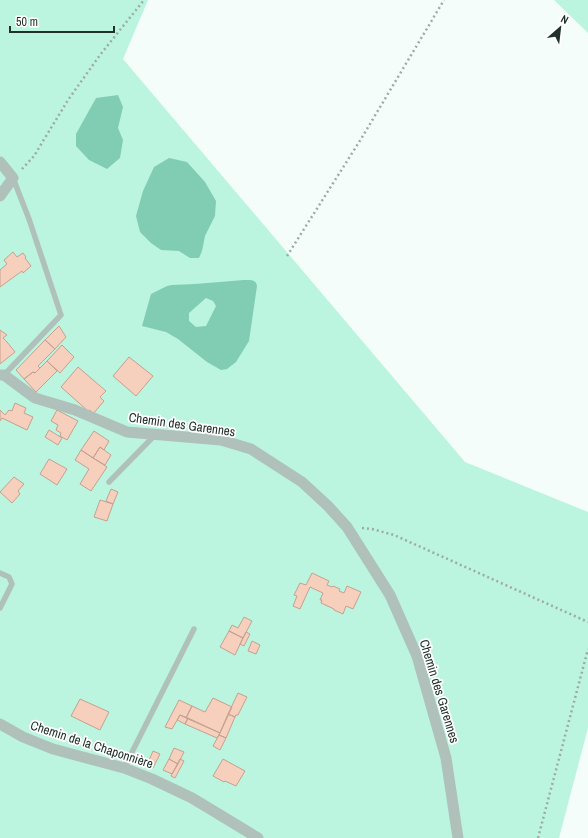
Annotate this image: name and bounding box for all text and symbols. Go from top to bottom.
scale bar [10,8,114,34]
north arrow [540,8,580,48]
text: N [559,11,571,27]
text: 50 m [16,14,38,30]
street label: Chemin des Garennes [128,409,236,440]
street label: Chemin des Garennes [416,637,463,745]
street label: Chemin de la Chaponnière [28,717,155,772]

